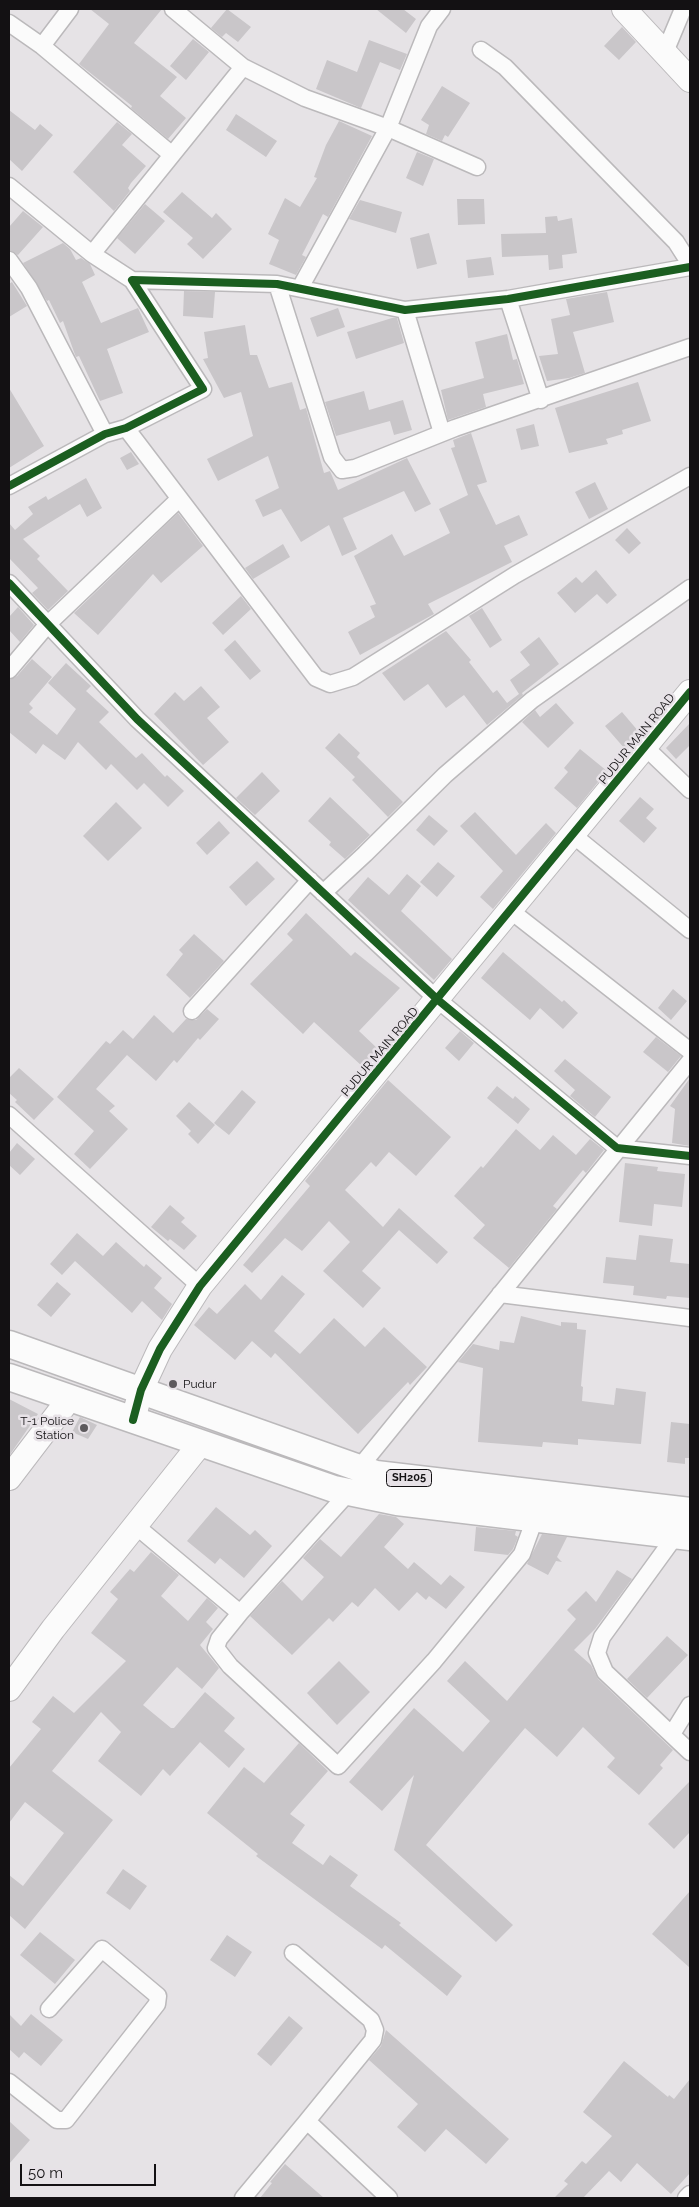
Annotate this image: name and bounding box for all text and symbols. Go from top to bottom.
street label: PUDUR MAIN ROAD [596,691,678,787]
street label: PUDUR MAIN ROAD [338,1004,422,1100]
place label: Pudur [183,1377,216,1391]
marker: Pudur [167,1378,179,1390]
place label: T-1 Police Station [20,1414,74,1442]
marker: T-1 Police Station [78,1422,90,1434]
road number: SH205 [386,1470,432,1486]
scale bar [22,2154,159,2186]
text: 50 m [28,2164,63,2182]

